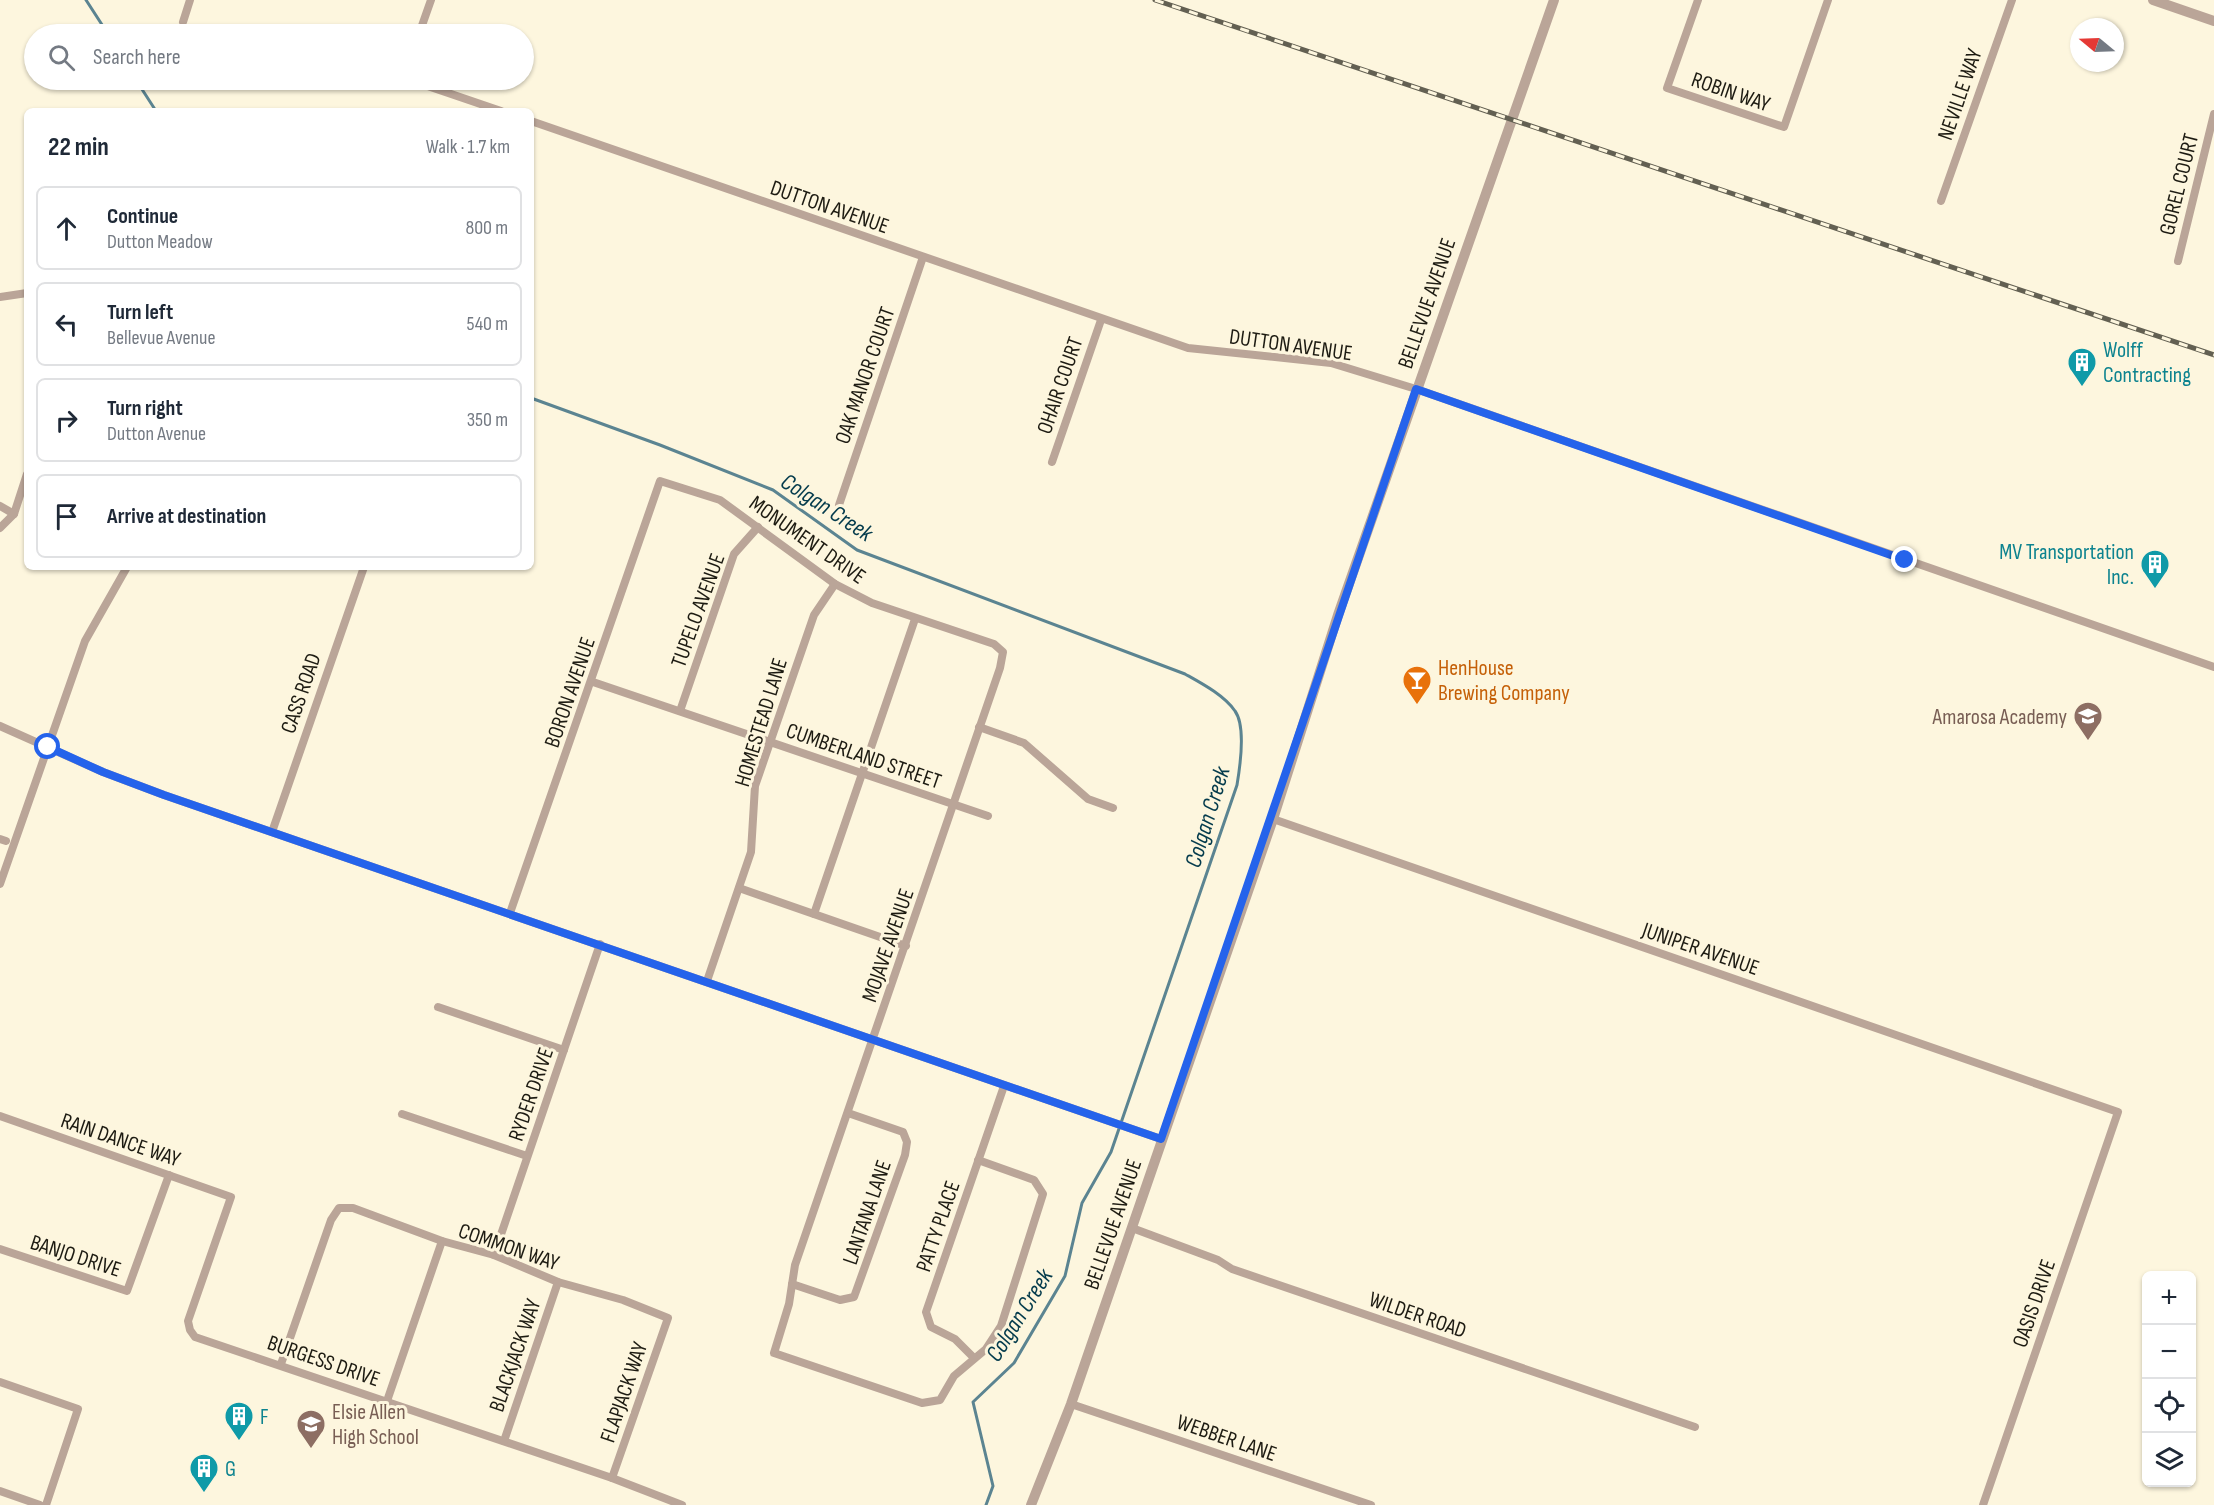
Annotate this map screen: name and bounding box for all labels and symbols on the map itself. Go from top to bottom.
north arrow [2070,18,2124,72]
street label: NEVILLE WAY [1932,45,1989,144]
street label: ROBIN WAY [1688,66,1773,118]
street label: GOREL COURT [2154,131,2205,238]
street label: DUTTON AVENUE [767,175,892,240]
street label: BELLEVUE AVENUE [1392,235,1462,372]
street label: OAK MANOR COURT [829,303,901,447]
street label: DUTTON AVENUE [1228,324,1354,367]
street label: OHAIR COURT [1031,333,1090,437]
place label: Wolff Contracting [2103,337,2191,389]
building icon: Wolff Contracting [2066,346,2098,388]
water label: Colgan Creek [775,467,879,548]
street label: MONUMENT DRIVE [744,490,871,590]
place label: MV Transportation Inc. [1999,539,2134,591]
route end [1891,546,1917,572]
building icon: MV Transportation Inc. [2139,548,2171,590]
street label: TUPELO AVENUE [665,550,731,671]
street label: BORON AVENUE [539,634,602,751]
street label: CASS ROAD [275,650,328,737]
street label: HOMESTEAD LANE [729,655,794,790]
place label: HenHouse Brewing Company [1438,655,1570,707]
bar icon: HenHouse Brewing Company [1401,664,1433,706]
school or university icon: Amarosa Academy [2072,700,2104,742]
place label: Amarosa Academy [1931,704,2068,731]
street label: CUMBERLAND STREET [782,717,945,796]
route start [34,733,60,759]
water label: Colgan Creek [1178,762,1237,871]
street label: MOJAVE AVENUE [856,885,920,1006]
street label: JUNIPER AVENUE [1637,916,1763,982]
street label: RYDER DRIVE [503,1044,560,1145]
street label: RAIN DANCE WAY [57,1107,184,1173]
street label: BELLEVUE AVENUE [1078,1156,1148,1293]
street label: LANTANA LANE [837,1157,898,1268]
street label: PATTY PLACE [910,1177,967,1276]
street label: COMMON WAY [455,1218,562,1277]
street label: BANJO DRIVE [27,1229,124,1284]
street label: OASIS DRIVE [2007,1256,2062,1351]
water label: Colgan Creek [980,1263,1060,1367]
street label: WILDER ROAD [1365,1286,1470,1345]
street label: BLACKJACK WAY [483,1295,547,1416]
street label: BURGESS DRIVE [264,1330,383,1393]
street label: FLAPJACK WAY [595,1339,654,1446]
place label: Elsie Allen High School [332,1399,419,1451]
building icon: F [223,1400,255,1442]
place label: F [260,1404,269,1431]
school or university icon: Elsie Allen High School [295,1408,327,1450]
street label: WEBBER LANE [1173,1409,1280,1468]
building icon: G [188,1452,220,1494]
place label: G [225,1456,236,1483]

